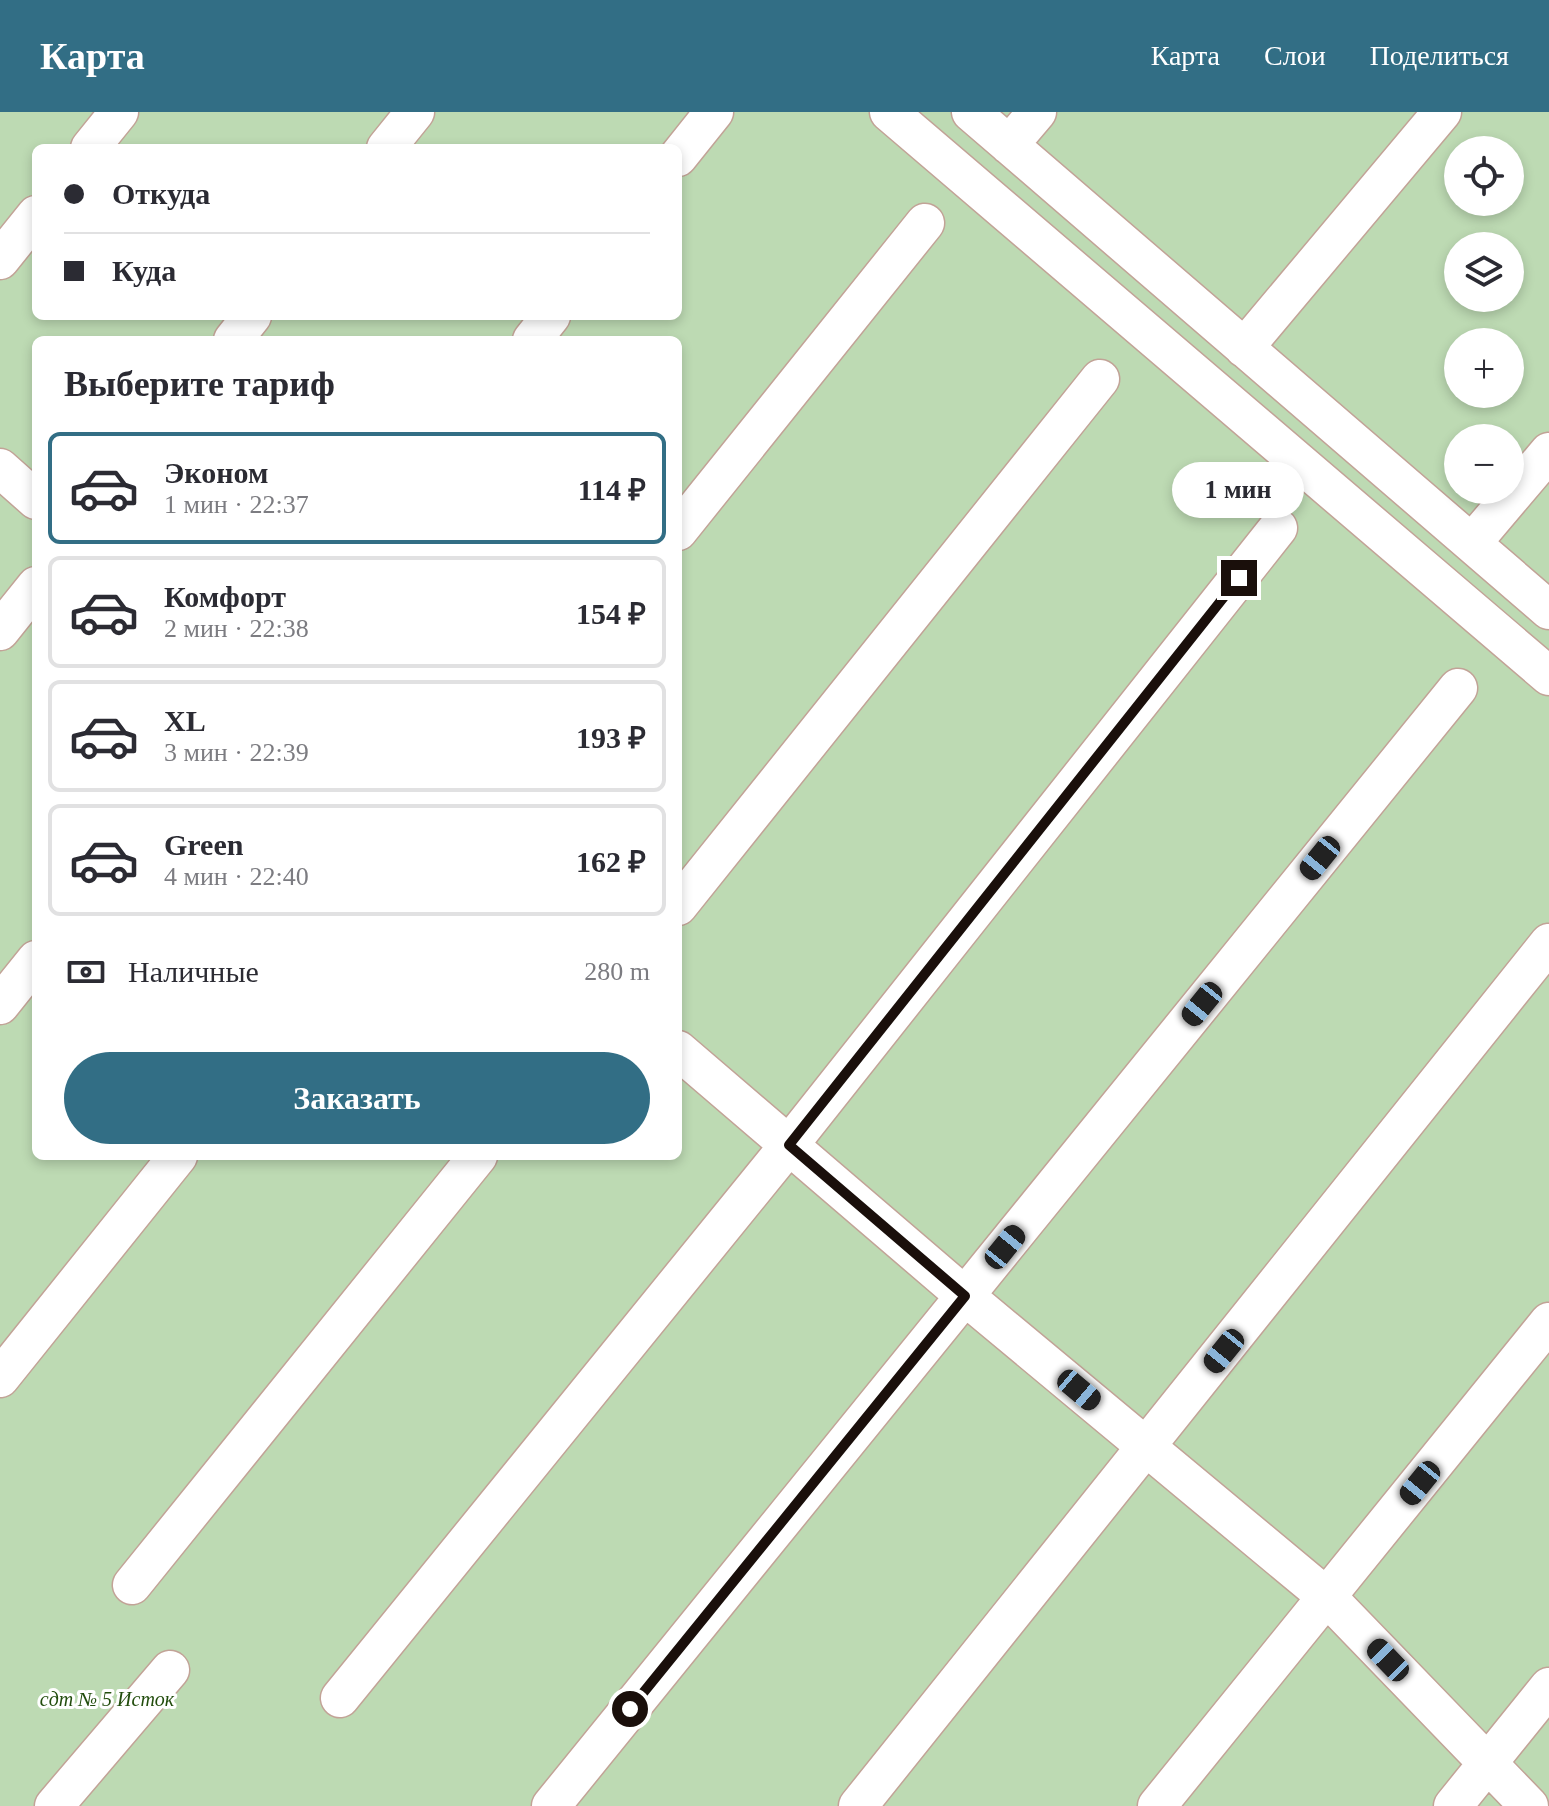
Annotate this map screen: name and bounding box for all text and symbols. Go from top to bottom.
text: Карта [40,35,145,77]
text: Карта [1151,40,1220,71]
text: Слои [1264,40,1326,71]
text: Поделиться [1370,40,1509,71]
map controls [1444,136,1524,504]
button: locate [1444,136,1524,216]
text: Откуда [112,177,210,210]
button: layers [1444,232,1524,312]
text: Куда [112,254,176,287]
button: + [1444,328,1524,408]
text: Выберите тариф [64,364,335,404]
button: − [1444,424,1524,504]
icon: car [68,452,140,524]
text: Эконом [164,456,268,489]
callout: 1 мин [1173,462,1305,518]
text: 114 ₽ [578,473,646,506]
text: 1 мин [1204,475,1272,504]
text: 1 мин · 22:37 [164,490,309,519]
route end [1221,560,1257,596]
icon: car [68,576,140,648]
text: Комфорт [164,580,286,613]
text: 154 ₽ [576,597,646,630]
text: 2 мин · 22:38 [164,614,309,643]
icon: car [68,700,140,772]
text: XL [164,704,206,737]
text: 193 ₽ [576,721,646,754]
text: 3 мин · 22:39 [164,738,309,767]
icon: car [68,824,140,896]
text: Green [164,828,243,861]
car [1296,832,1344,884]
text: 162 ₽ [576,845,646,878]
text: 4 мин · 22:40 [164,862,309,891]
icon: cash [64,950,108,994]
text: Наличные [128,955,259,988]
text: 280 m [584,957,650,986]
car [1178,978,1226,1030]
button: Заказать [64,1052,650,1144]
car [981,1221,1029,1273]
car [1200,1325,1248,1377]
car [1053,1365,1105,1415]
car [1396,1457,1444,1509]
car [1363,1634,1413,1686]
park label: сдт № 5 Исток [40,1688,175,1710]
route start [612,1691,648,1727]

